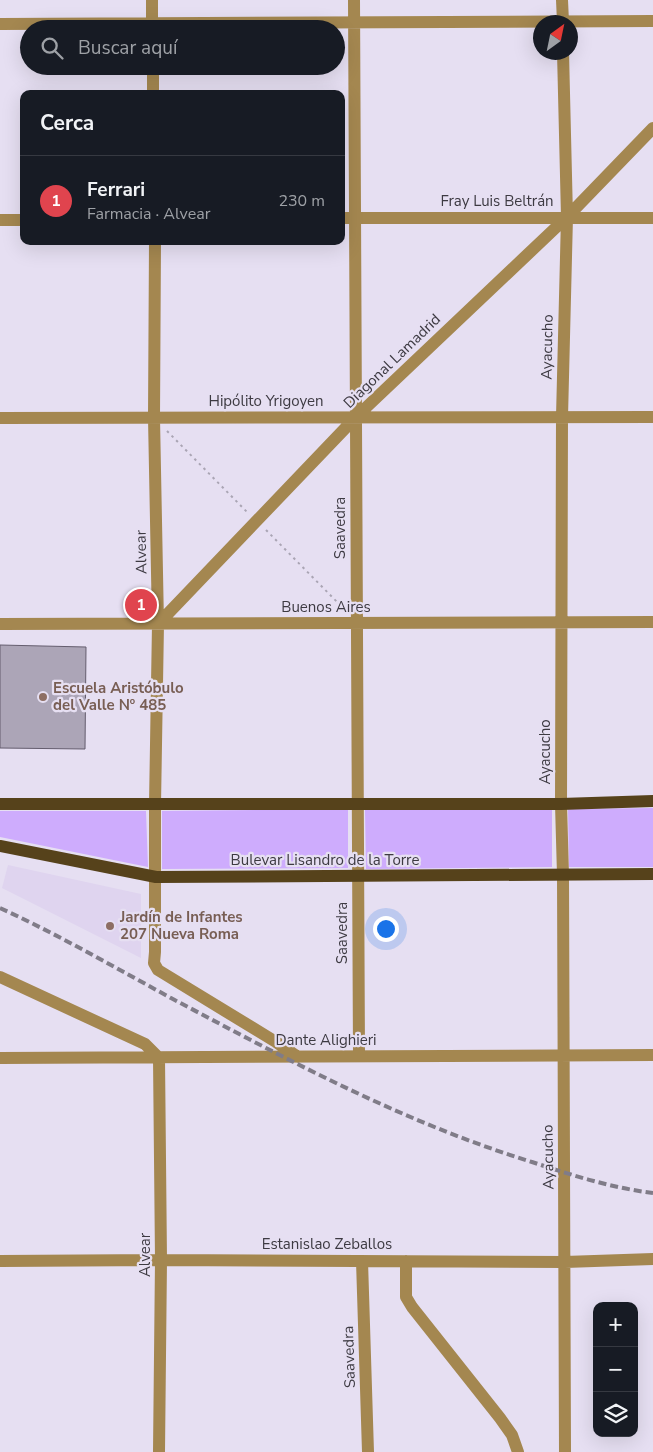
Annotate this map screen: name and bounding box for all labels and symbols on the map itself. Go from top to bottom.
north arrow [533,15,578,60]
street label: Fray Luis Beltrán [440,191,554,211]
street label: Diagonal Lamadrid [339,309,445,413]
street label: Ayacucho [536,314,558,380]
street label: Hipólito Yrigoyen [208,391,324,411]
street label: Saavedra [330,497,350,559]
street label: Alvear [131,529,151,574]
pin: 1 [125,586,157,624]
street label: Buenos Aires [281,597,371,617]
place label: Escuela Aristóbulo del Valle Nº 485 [53,678,184,715]
marker: Escuela Aristóbulo del Valle Nº 485 [37,691,49,703]
street label: Ayacucho [535,719,555,785]
street label: Bulevar Lisandro de la Torre [231,850,419,870]
street label: Saavedra [332,902,352,964]
place label: Jardín de Infantes 207 Nueva Roma [119,907,243,944]
your location [373,916,399,942]
marker: Jardín de Infantes 207 Nueva Roma [104,920,116,932]
street label: Dante Alighieri [275,1030,377,1050]
street label: Ayacucho [537,1124,559,1190]
street label: Alvear [135,1232,155,1277]
street label: Estanislao Zeballos [262,1234,392,1254]
street label: Saavedra [338,1325,360,1389]

